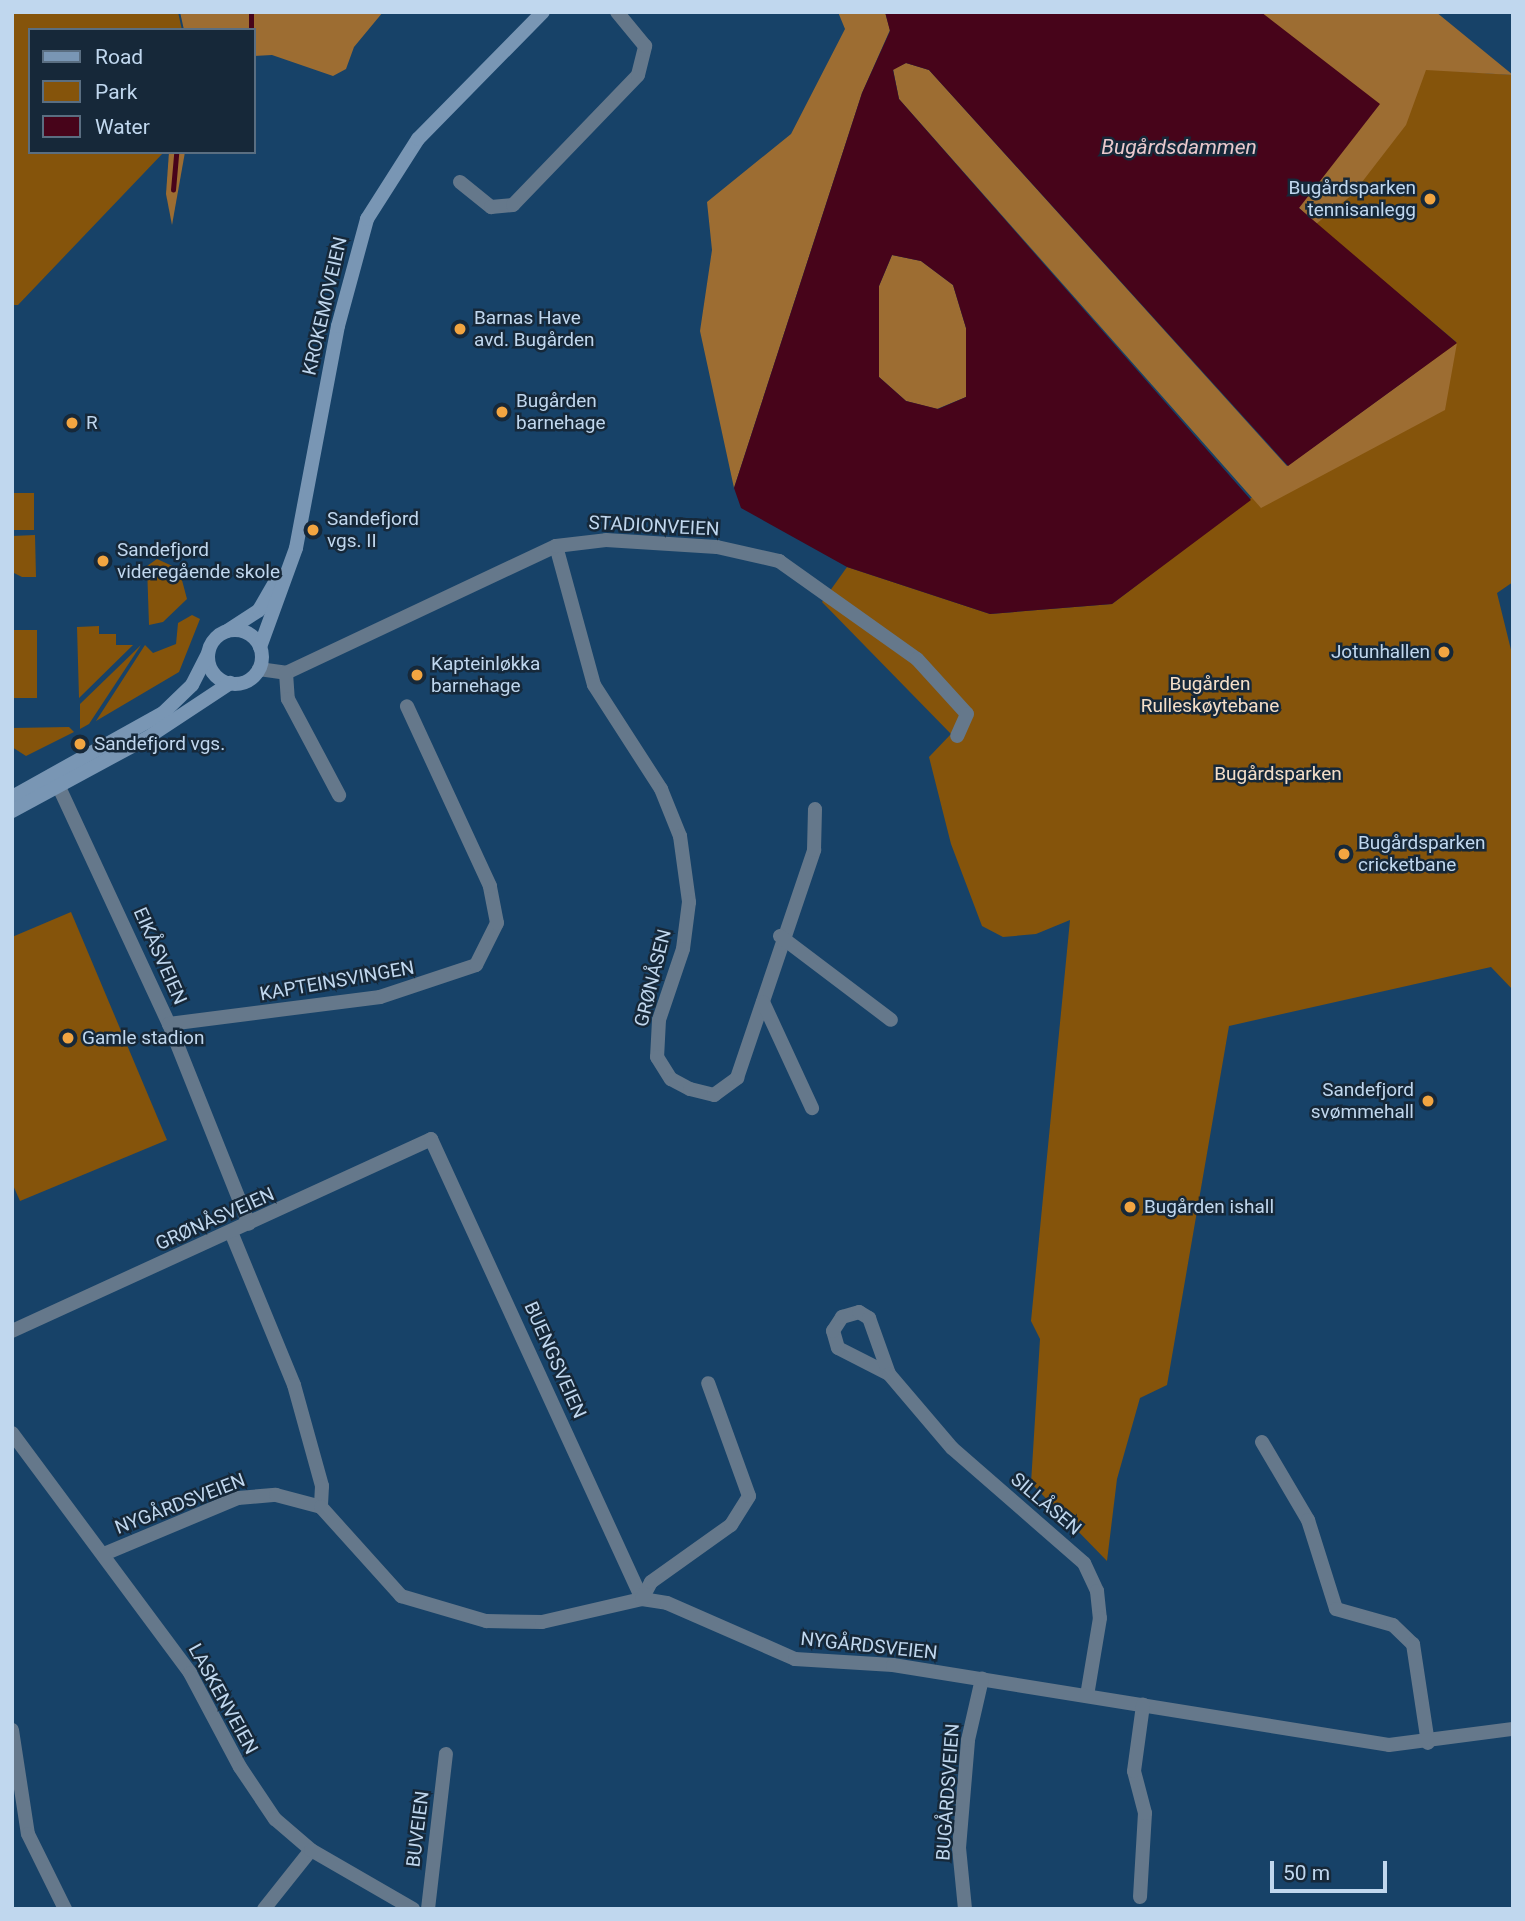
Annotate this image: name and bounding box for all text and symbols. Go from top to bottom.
legend [28,28,256,154]
text: Road [95,45,143,69]
text: Park [95,80,137,104]
text: Water [95,115,150,139]
water label: Bugårdsdammen [1101,134,1257,160]
place label: Bugårdsparken tennisanlegg [1288,177,1416,221]
marker: Bugårdsparken tennisanlegg [1422,191,1438,207]
street label: KROKEMOVEIEN [298,235,352,377]
place label: Barnas Have avd. Bugården [474,307,595,351]
marker: Barnas Have avd. Bugården [452,321,468,337]
place label: Bugården barnehage [516,390,606,434]
marker: Bugården barnehage [494,404,510,420]
place label: R [86,412,98,434]
marker: R [64,415,80,431]
place label: Sandefjord vgs. II [327,508,419,552]
street label: STADIONVEIEN [588,511,720,541]
marker: Sandefjord vgs. II [305,522,321,538]
place label: Sandefjord videregående skole [117,539,280,583]
marker: Sandefjord videregående skole [95,553,111,569]
place label: Jotunhallen [1331,641,1430,663]
marker: Jotunhallen [1436,644,1452,660]
place label: Kapteinløkka barnehage [431,653,540,697]
marker: Kapteinløkka barnehage [409,667,425,683]
park label: Bugården Rulleskøytebane [1141,673,1279,717]
place label: Sandefjord vgs. [94,733,225,755]
marker: Sandefjord vgs. [72,736,88,752]
park label: Bugårdsparken [1214,763,1342,785]
place label: Bugårdsparken cricketbane [1358,832,1486,876]
marker: Bugårdsparken cricketbane [1336,846,1352,862]
street label: EIKÅSVEIEN [128,904,192,1008]
street label: GRØNÅSEN [630,927,676,1029]
street label: KAPTEINSVINGEN [258,956,416,1006]
place label: Gamle stadion [82,1027,204,1049]
marker: Gamle stadion [60,1030,76,1046]
place label: Sandefjord svømmehall [1311,1079,1414,1123]
marker: Sandefjord svømmehall [1420,1093,1436,1109]
street label: GRØNÅSVEIEN [152,1183,278,1255]
place label: Bugården ishall [1144,1196,1274,1218]
marker: Bugården ishall [1122,1199,1138,1215]
street label: BUENGSVEIEN [519,1298,591,1422]
street label: SILLÅSEN [1006,1468,1086,1540]
street label: NYGÅRDSVEIEN [112,1469,248,1539]
street label: NYGÅRDSVEIEN [799,1627,939,1665]
street label: LASKENVEIEN [183,1640,263,1758]
street label: BUGÅRDSVEIEN [932,1723,964,1861]
street label: BUVEIEN [402,1790,434,1868]
scale bar [1273,1848,1390,1892]
text: 50 m [1283,1861,1330,1885]

